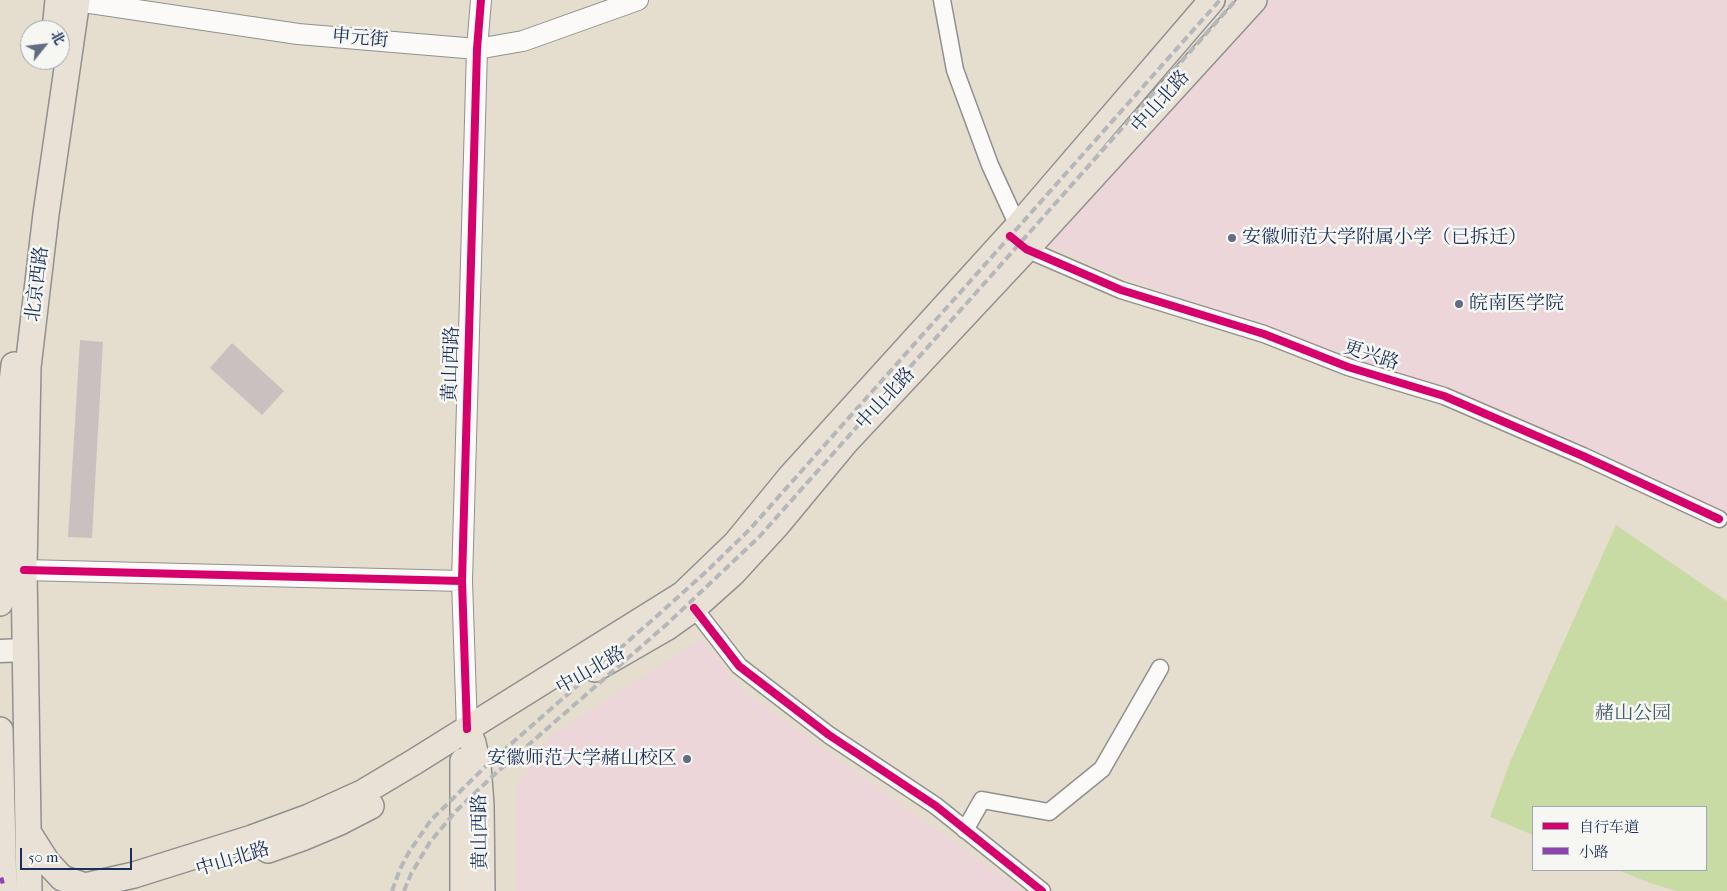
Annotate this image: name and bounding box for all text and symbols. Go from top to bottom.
north arrow [20,20,70,70]
street label: 申元街 [331,25,389,53]
text: 北 [47,28,69,48]
street label: 中山北路 [1127,66,1195,138]
place label: 安徽师范大学附属小学（已拆迁） [1242,227,1527,249]
marker: 安徽师范大学附属小学（已拆迁） [1226,232,1238,244]
street label: 北京西路 [22,245,54,323]
place label: 皖南医学院 [1469,293,1564,315]
marker: 皖南医学院 [1453,298,1465,310]
street label: 黄山西路 [439,326,465,402]
street label: 更兴路 [1340,336,1402,376]
street label: 中山北路 [852,363,920,435]
street label: 中山北路 [552,642,630,700]
park label: 赭山公园 [1595,703,1671,725]
place label: 安徽师范大学赭山校区 [487,748,677,770]
marker: 安徽师范大学赭山校区 [681,753,693,765]
street label: 黄山西路 [469,794,493,870]
legend [1532,806,1707,871]
text: 自行车道 [1579,818,1639,836]
scale bar [22,838,135,870]
street label: 中山北路 [193,838,273,882]
text: 小路 [1579,843,1609,861]
text: 50 m [28,848,58,866]

